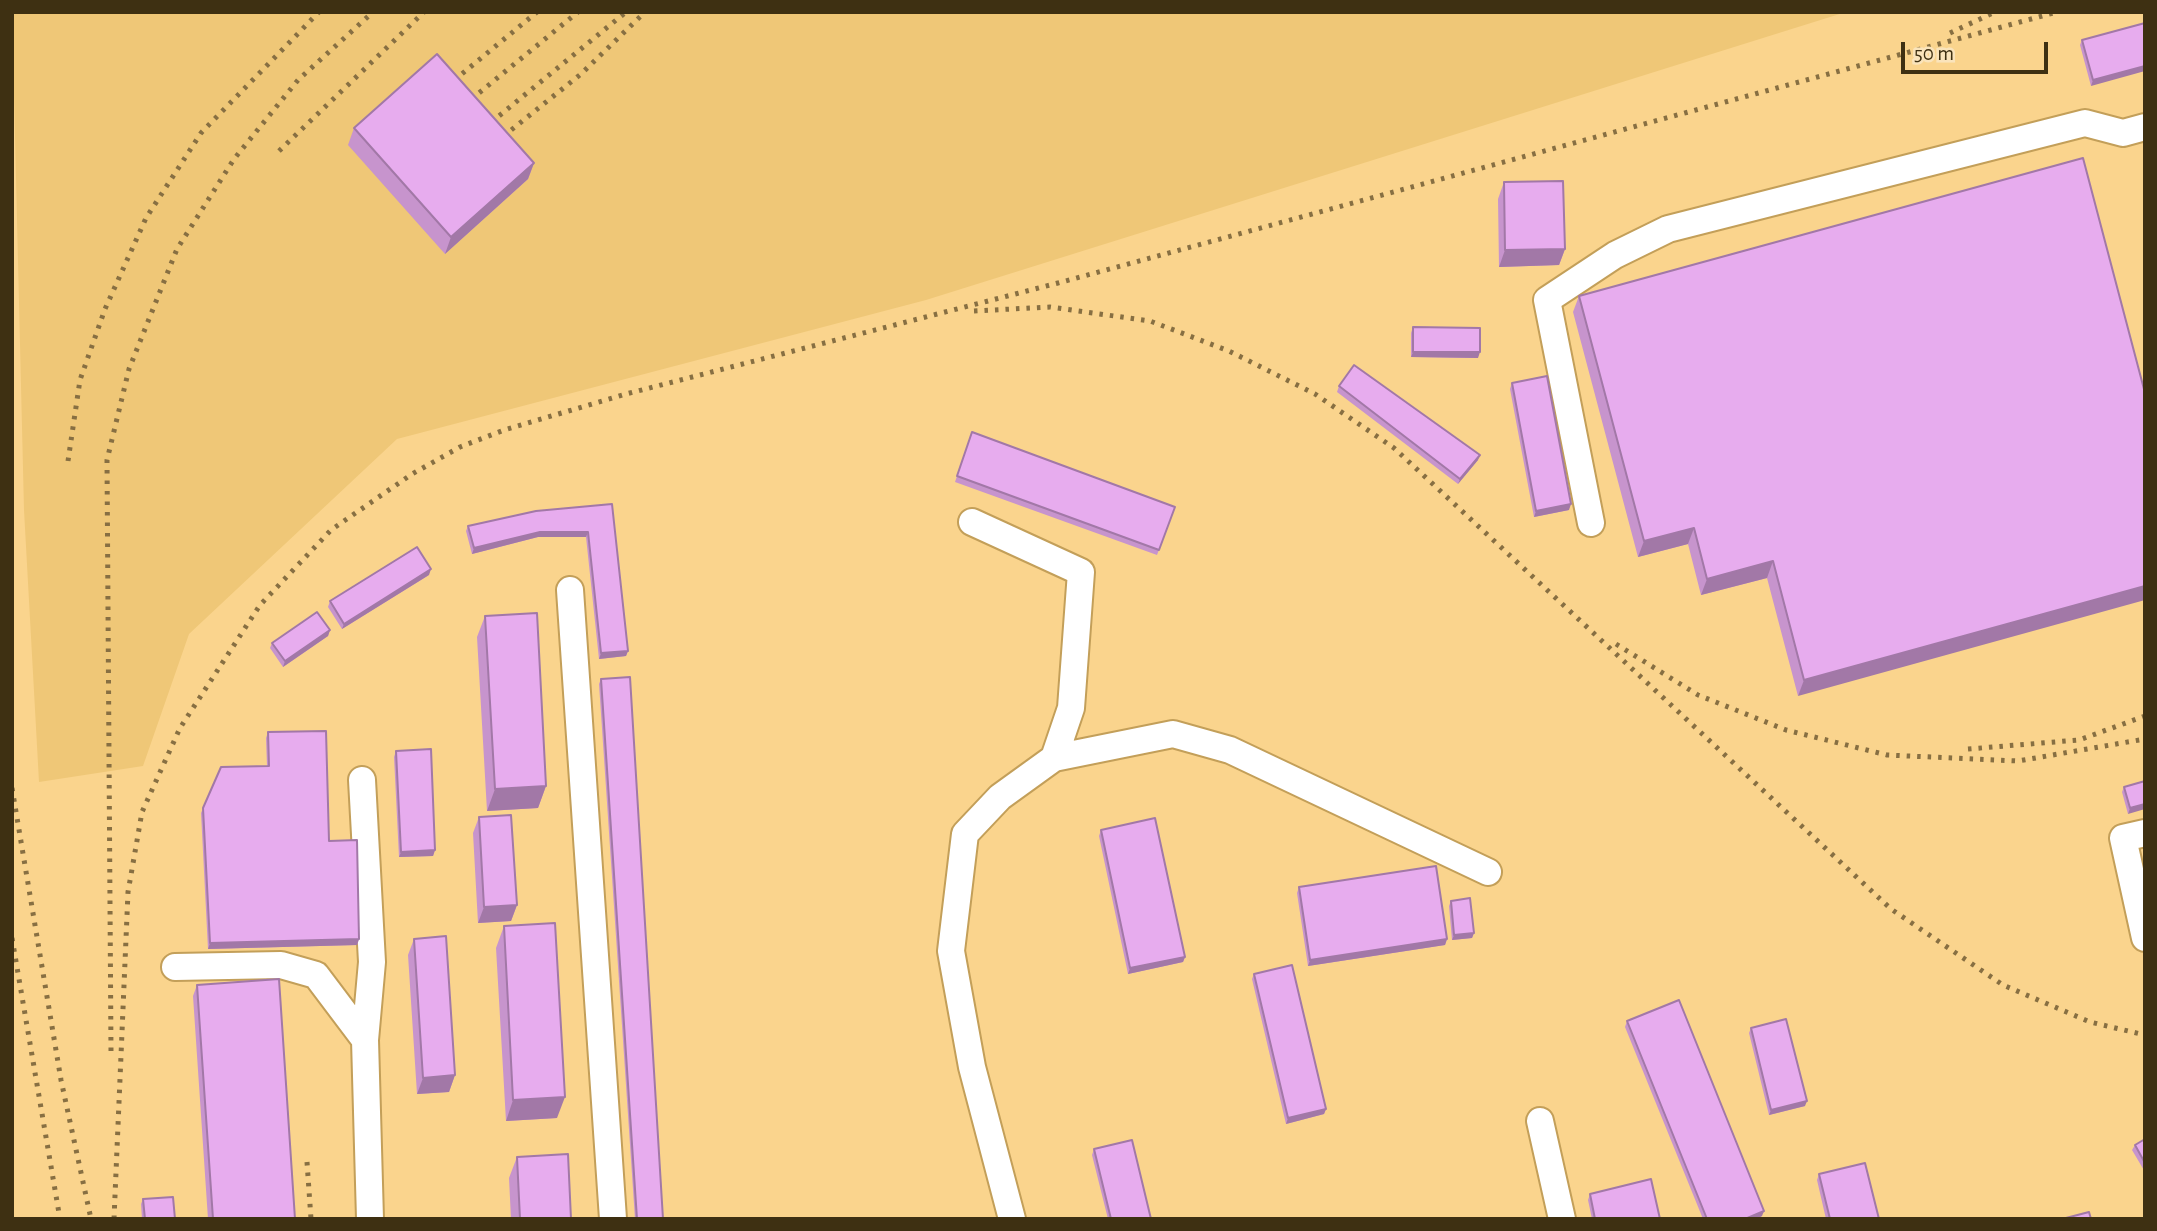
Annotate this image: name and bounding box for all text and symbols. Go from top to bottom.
scale bar [1905,28,2052,72]
text: 50 m [1914,43,1954,64]

